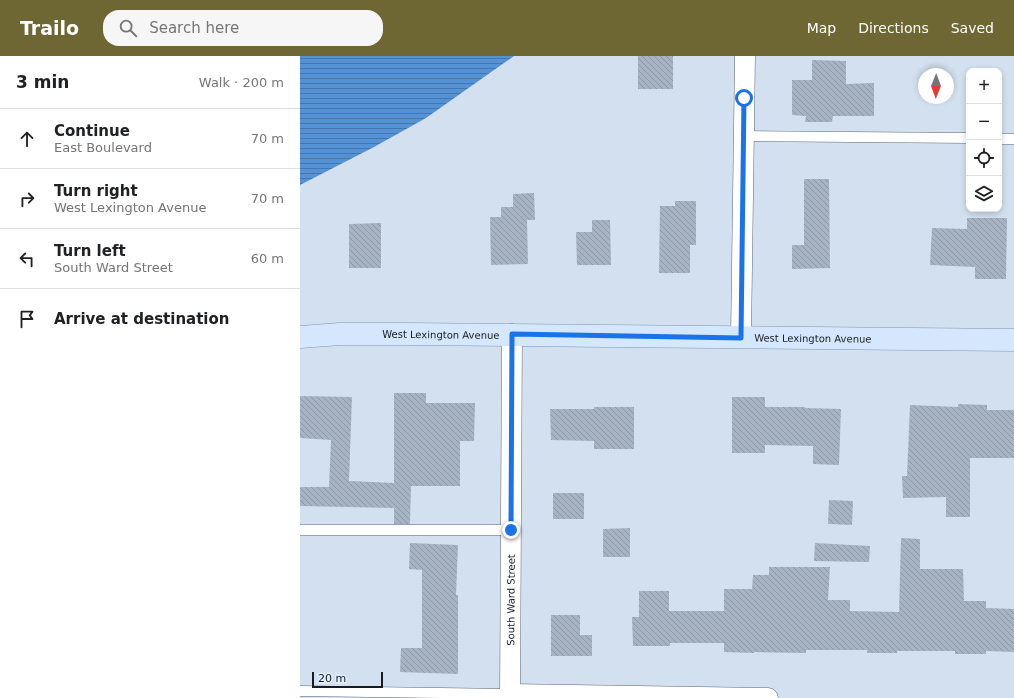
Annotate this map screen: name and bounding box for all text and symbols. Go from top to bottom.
search box [103,10,383,46]
text: Trailo [20,17,79,39]
icon: search [117,17,139,39]
text: Search here [149,19,239,37]
text: Map [807,20,836,36]
text: Directions [858,20,929,36]
text: Saved [951,20,994,36]
north arrow [918,68,954,104]
map controls [966,68,1002,212]
button: + [966,68,1002,104]
text: 3 min [16,72,69,92]
text: Walk · 200 m [199,75,284,90]
route start [735,89,753,107]
button: − [966,104,1002,140]
text: Continue [54,122,130,140]
icon: ahead [16,128,38,150]
text: 70 m [251,131,284,146]
text: East Boulevard [54,140,152,155]
button: locate [966,140,1002,176]
button: layers [966,176,1002,212]
text: Turn right [54,182,138,200]
icon: right [16,188,38,210]
text: 70 m [251,191,284,206]
text: West Lexington Avenue [54,200,206,215]
text: Turn left [54,242,126,260]
icon: left [16,248,38,270]
text: 60 m [251,251,284,266]
text: South Ward Street [54,260,173,275]
icon: arrive [16,308,38,330]
text: Arrive at destination [54,310,229,328]
street label: West Lexington Avenue [382,329,500,341]
street label: West Lexington Avenue [754,332,872,345]
route end [502,521,520,539]
street label: South Ward Street [505,554,517,646]
scale bar [312,670,383,689]
text: 20 m [318,672,346,685]

